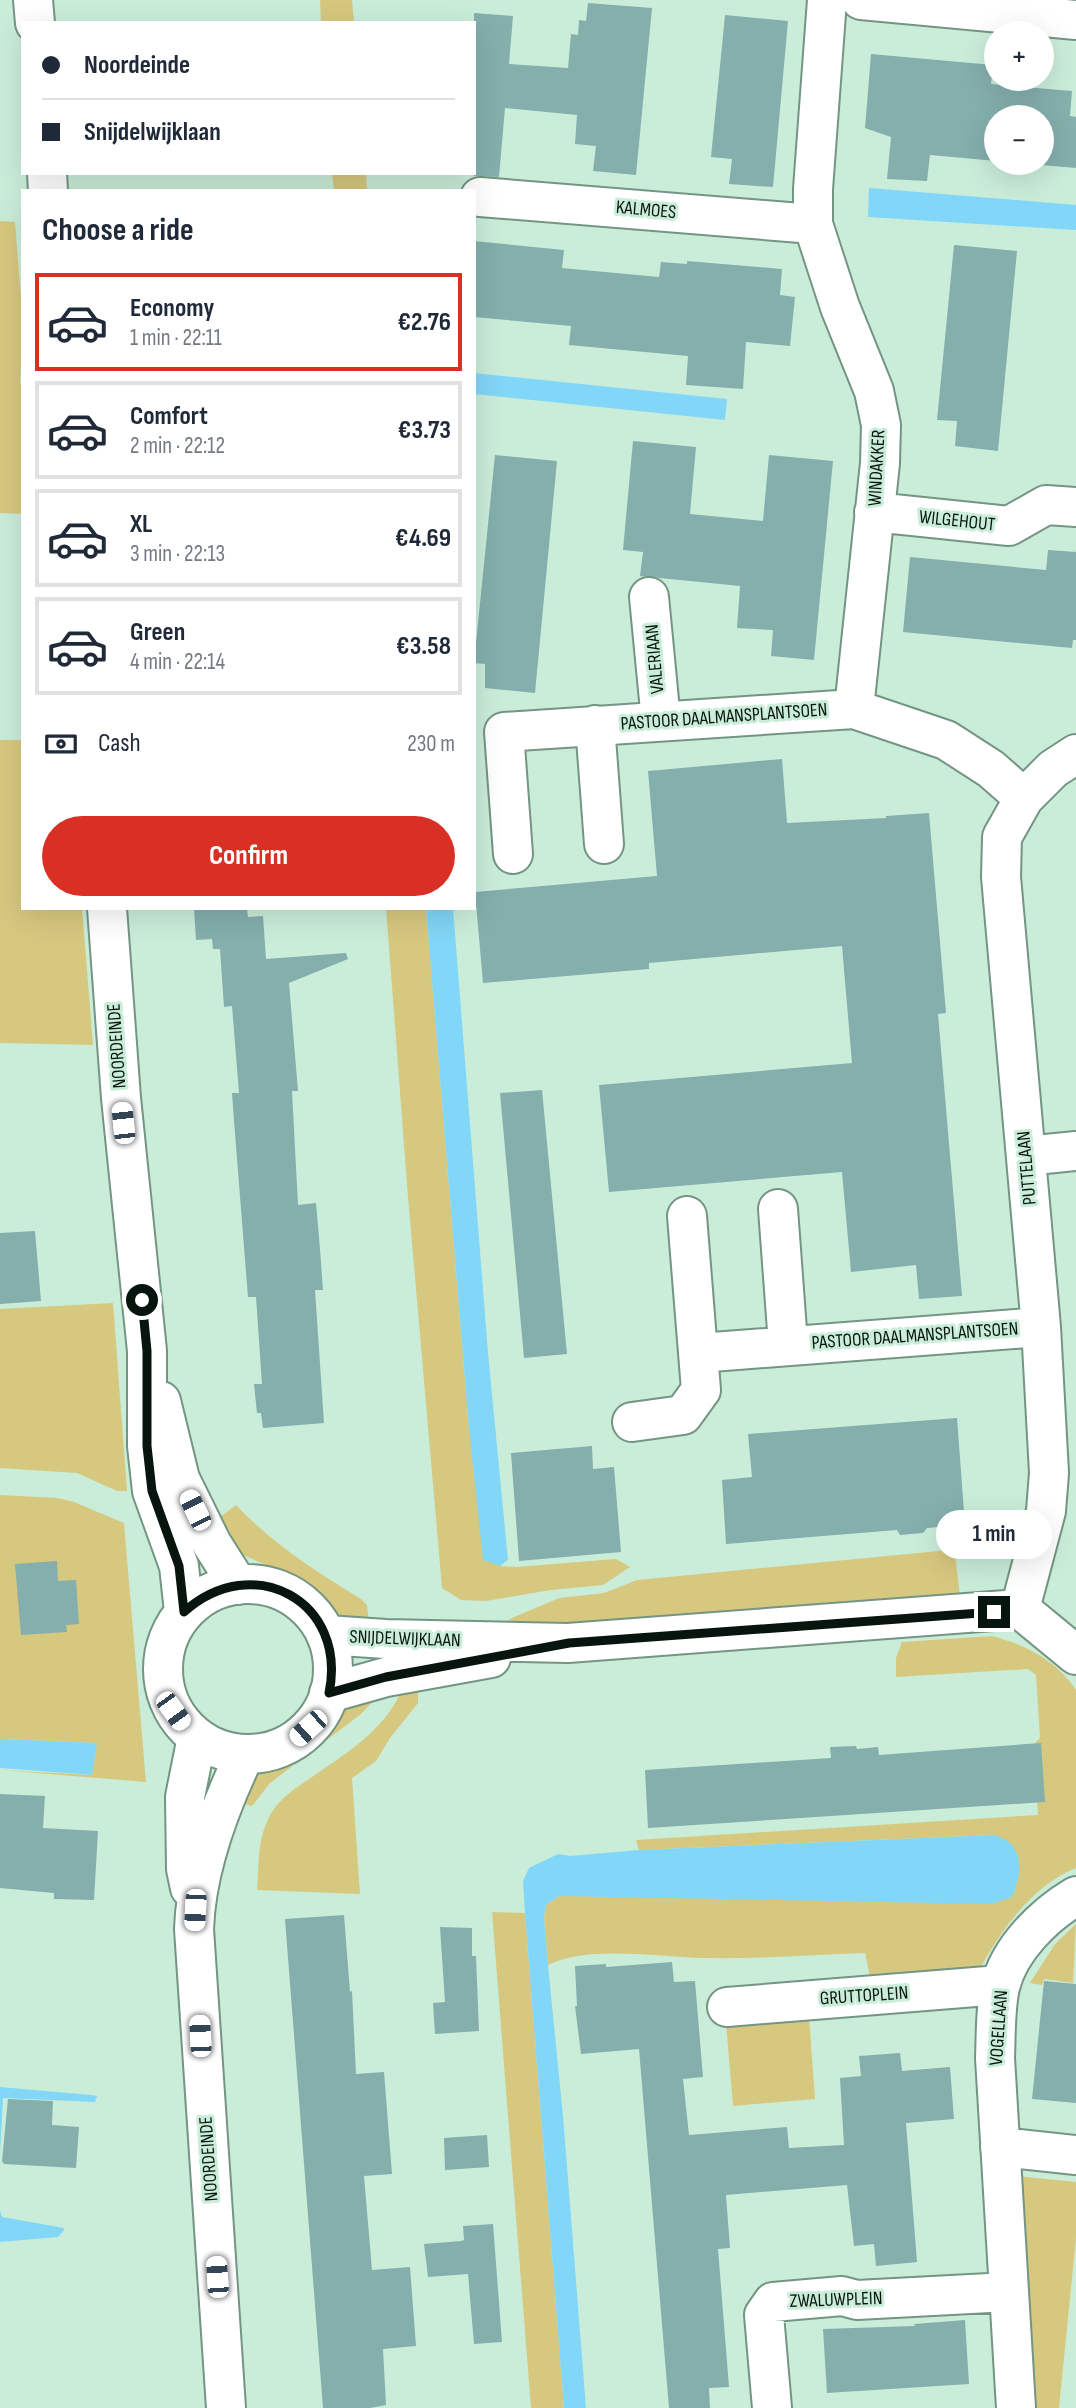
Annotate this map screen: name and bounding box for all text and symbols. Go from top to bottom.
map controls [984,21,1054,175]
button: + [984,21,1054,91]
text: Noordeinde [84,50,190,81]
button: − [984,105,1054,175]
text: Snijdelwijklaan [84,117,221,148]
street label: KALMOES [615,196,677,224]
text: Choose a ride [42,211,194,250]
icon: car [46,291,109,354]
text: Economy [130,293,214,324]
text: €2.76 [397,307,451,338]
text: 1 min · 22:11 [130,324,222,352]
icon: car [46,399,109,462]
text: Comfort [130,401,208,432]
text: €3.73 [398,415,451,446]
street label: WINDAKKER [864,429,891,507]
text: 2 min · 22:12 [130,432,225,460]
street label: WILGEHOUT [918,506,996,536]
icon: car [46,507,109,570]
text: XL [130,509,152,540]
text: €4.69 [395,523,451,554]
text: 3 min · 22:13 [130,540,225,568]
icon: car [46,615,109,678]
text: Green [130,617,185,648]
street label: VALERIAAN [640,623,670,695]
text: €3.58 [396,631,451,662]
text: 4 min · 22:14 [130,648,225,676]
street label: PASTOOR DAALMANSPLANTSOEN [620,698,828,736]
icon: cash [42,725,80,763]
text: Cash [98,728,141,759]
text: 230 m [407,730,455,758]
button: Confirm [42,816,455,896]
street label: NOORDEINDE [103,1003,131,1089]
car [111,1101,136,1145]
street label: PUTTELAAN [1012,1130,1042,1206]
route start [126,1284,158,1316]
street label: PASTOOR DAALMANSPLANTSOEN [811,1317,1019,1355]
car [177,1487,214,1533]
callout: 1 min [936,1510,1052,1560]
text: 1 min [973,1520,1015,1548]
route end [978,1596,1010,1628]
street label: SNIJDELWIJKLAAN [349,1626,461,1652]
car [153,1688,194,1734]
car [286,1706,331,1750]
car [184,1888,207,1932]
street label: GRUTTOPLEIN [819,1981,909,2011]
street label: VOGELLAAN [985,1989,1013,2067]
car [189,2014,212,2058]
street label: NOORDEINDE [195,2116,223,2202]
car [206,2255,229,2299]
street label: ZWALUWPLEIN [789,2287,883,2313]

